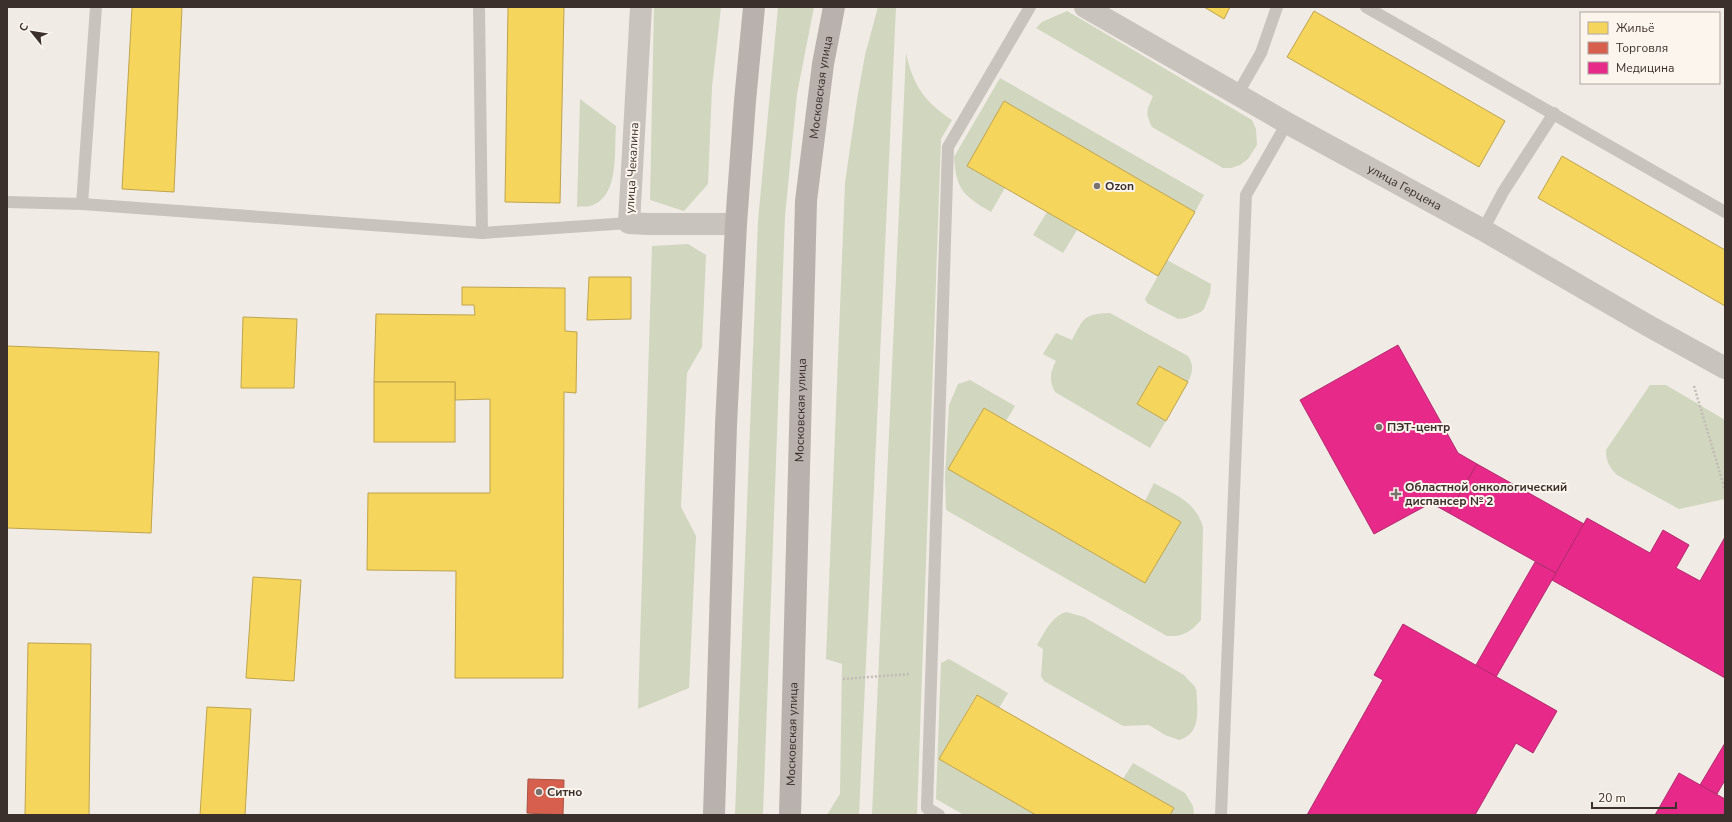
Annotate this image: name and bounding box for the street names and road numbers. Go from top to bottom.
street label: Московская улица [806,34,836,140]
street label: улица Чекалина [622,122,642,214]
street label: улица Герцена [1365,160,1445,214]
street label: Московская улица [791,358,810,462]
street label: Московская улица [783,682,801,786]

